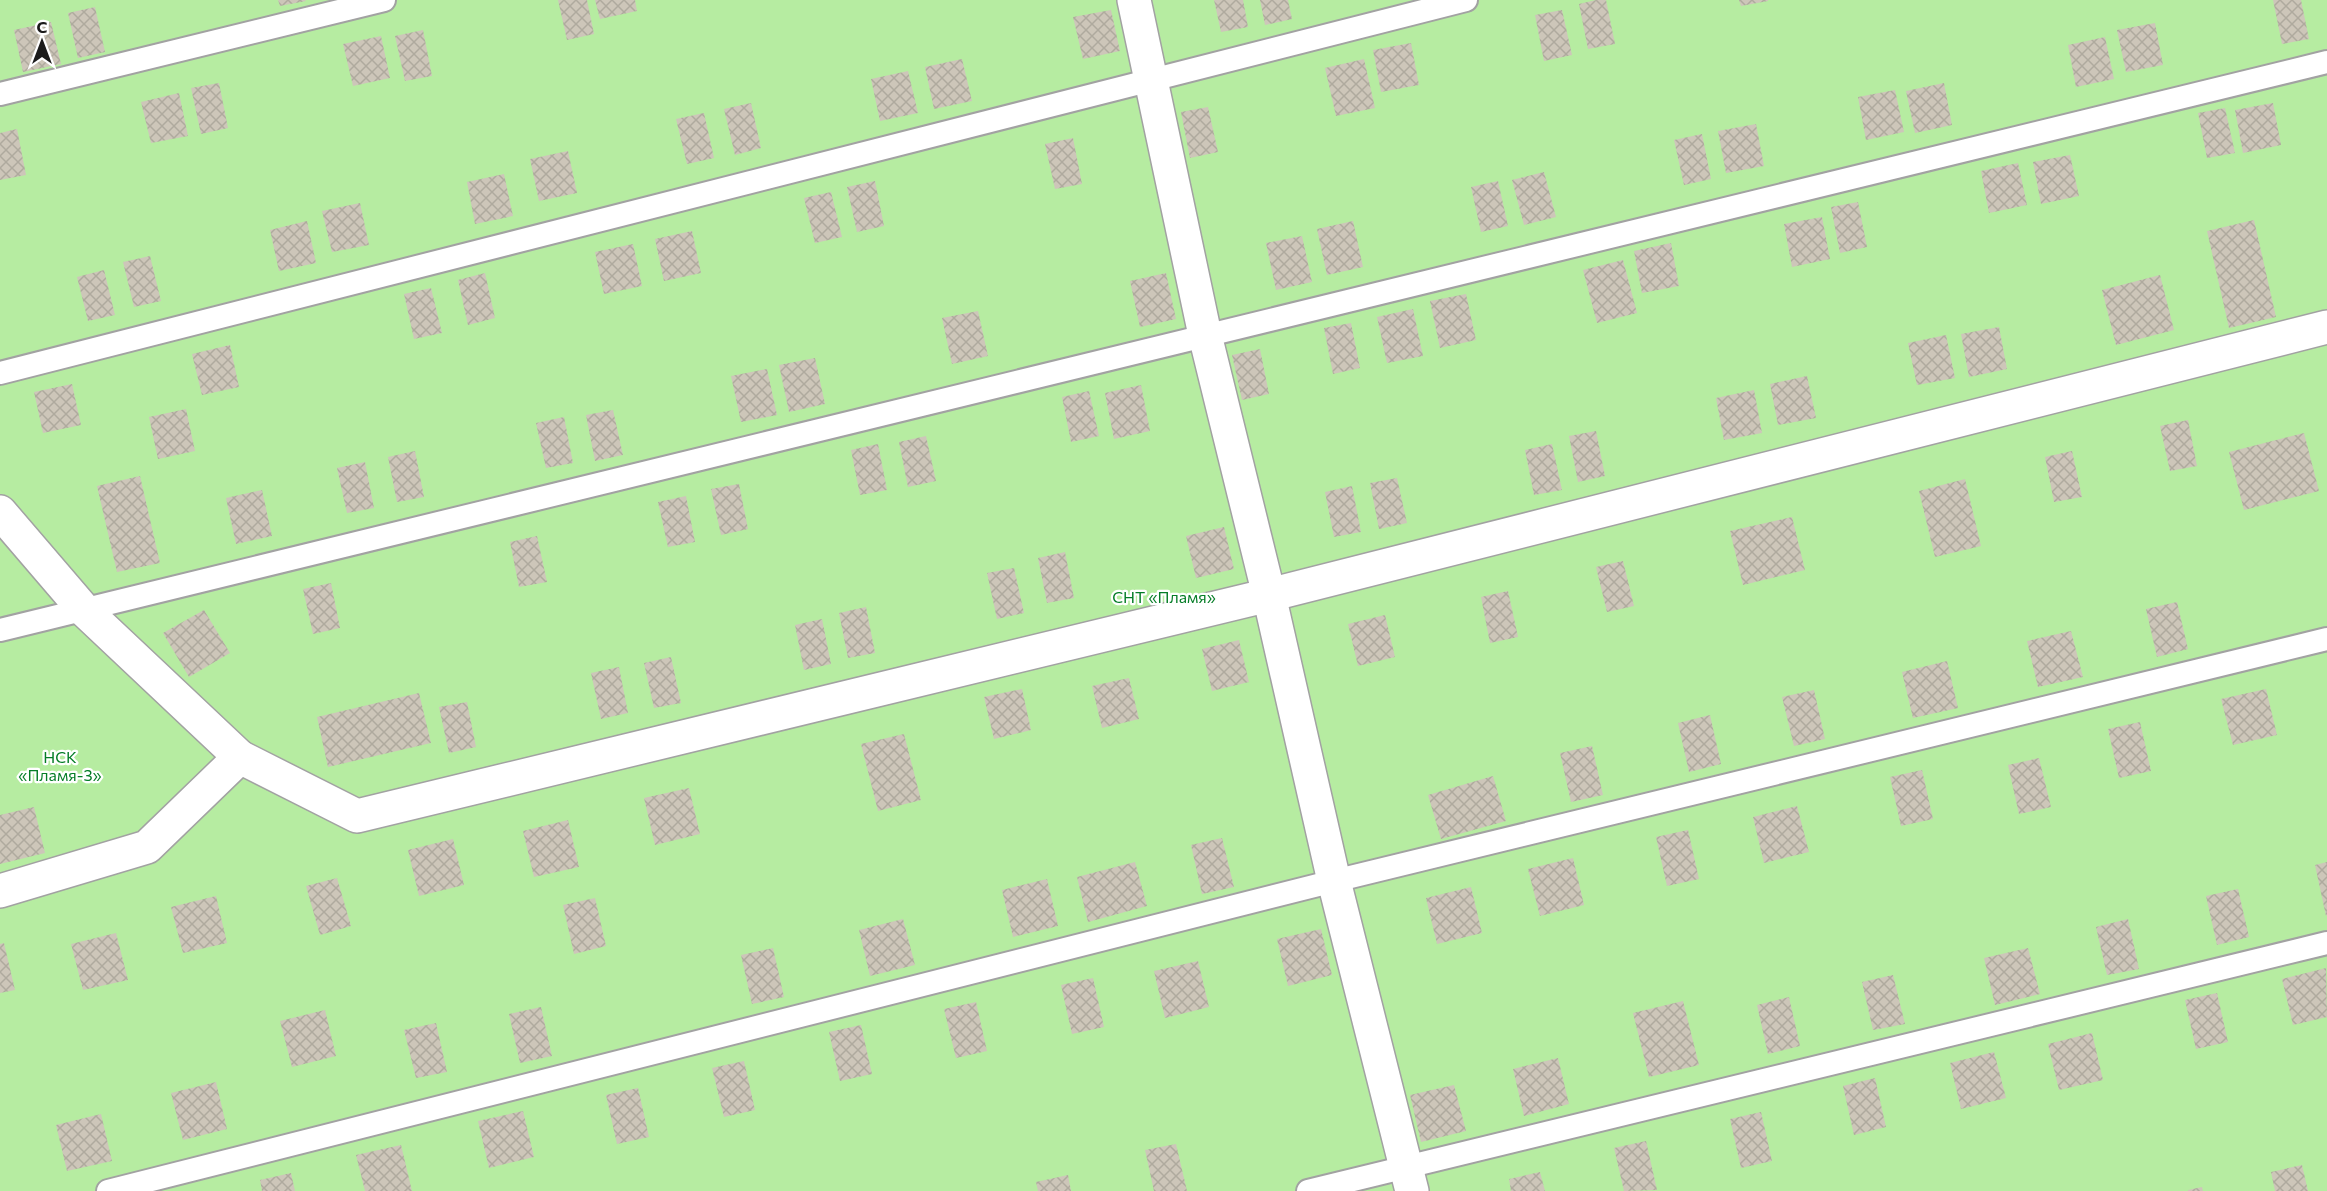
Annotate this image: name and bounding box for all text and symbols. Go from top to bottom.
north arrow [12,12,72,72]
text: С [37,17,48,36]
park label: СНТ «Пламя» [1112,587,1216,606]
park label: НСК «Пламя-3» [18,747,102,784]

